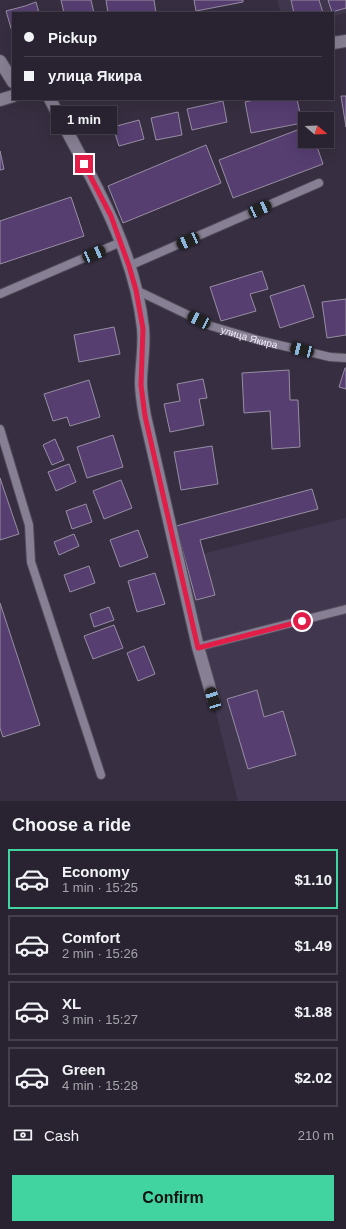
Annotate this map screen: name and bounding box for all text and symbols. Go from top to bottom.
text: Pickup [48,29,97,46]
text: улица Якира [48,67,142,84]
callout: 1 min [51,106,117,134]
text: 1 min [67,112,101,127]
north arrow [298,112,334,148]
map controls [298,112,334,148]
route end [75,155,93,173]
car [247,199,273,219]
car [175,231,201,251]
car [81,244,107,264]
car [186,309,212,331]
street label: улица Якира [219,324,279,351]
car [289,341,315,359]
route start [293,612,311,630]
car [204,686,222,712]
text: Choose a ride [12,815,131,835]
icon: car [14,861,50,897]
text: Economy [62,863,130,880]
text: $1.10 [294,871,332,888]
text: 1 min · 15:25 [62,880,138,895]
icon: car [14,927,50,963]
text: Comfort [62,929,120,946]
text: $1.49 [294,937,332,954]
text: 2 min · 15:26 [62,946,138,961]
icon: car [14,993,50,1029]
text: XL [62,995,81,1012]
text: $1.88 [294,1003,332,1020]
text: 3 min · 15:27 [62,1012,138,1027]
icon: car [14,1059,50,1095]
text: Green [62,1061,105,1078]
text: $2.02 [294,1069,332,1086]
text: 4 min · 15:28 [62,1078,138,1093]
icon: cash [12,1124,34,1146]
text: Cash [44,1127,79,1144]
text: 210 m [298,1128,334,1143]
button: Confirm [12,1175,334,1221]

